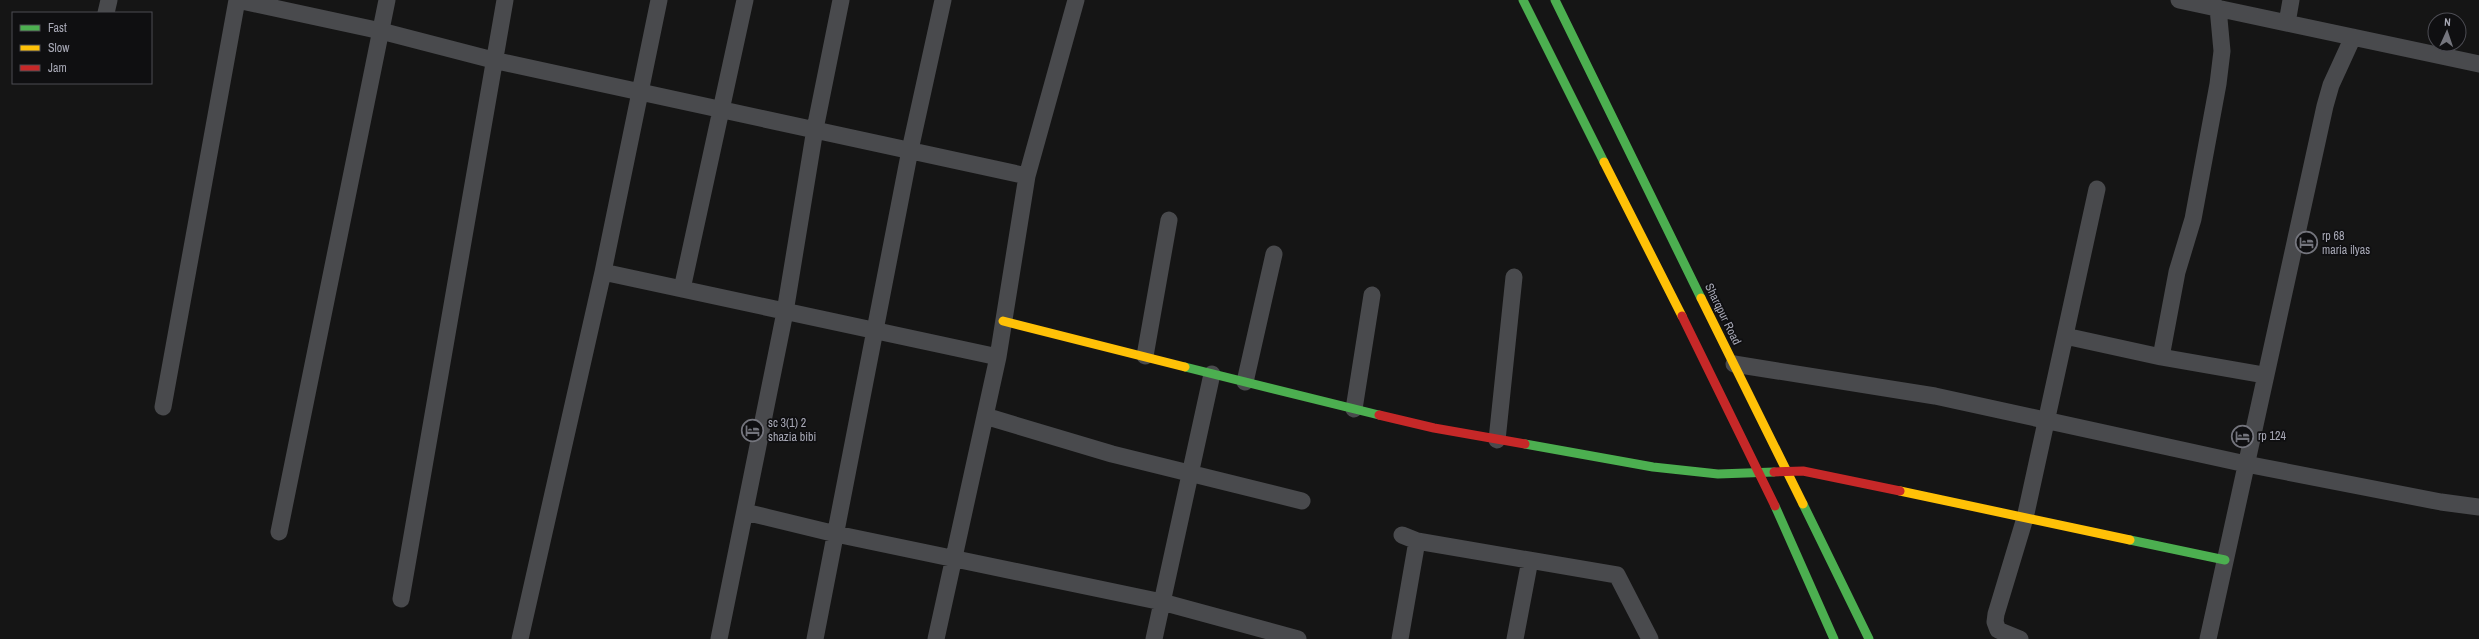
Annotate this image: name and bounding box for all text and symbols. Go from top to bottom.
legend [12,12,152,84]
north arrow [2427,12,2467,52]
text: N [2444,15,2451,29]
text: Fast [48,20,67,36]
text: Slow [48,40,70,56]
text: Jam [48,60,67,76]
place label: rp 68 maria ilyas [2322,228,2370,258]
hotel icon: rp 68 maria ilyas [2294,230,2320,256]
street label: Sharqpur Road [1701,281,1745,347]
place label: sc 3(1) 2 shazia bibi [768,415,816,445]
hotel icon: sc 3(1) 2 shazia bibi [740,417,766,443]
hotel icon: rp 124 [2229,423,2255,449]
place label: rp 124 [2258,428,2286,444]

